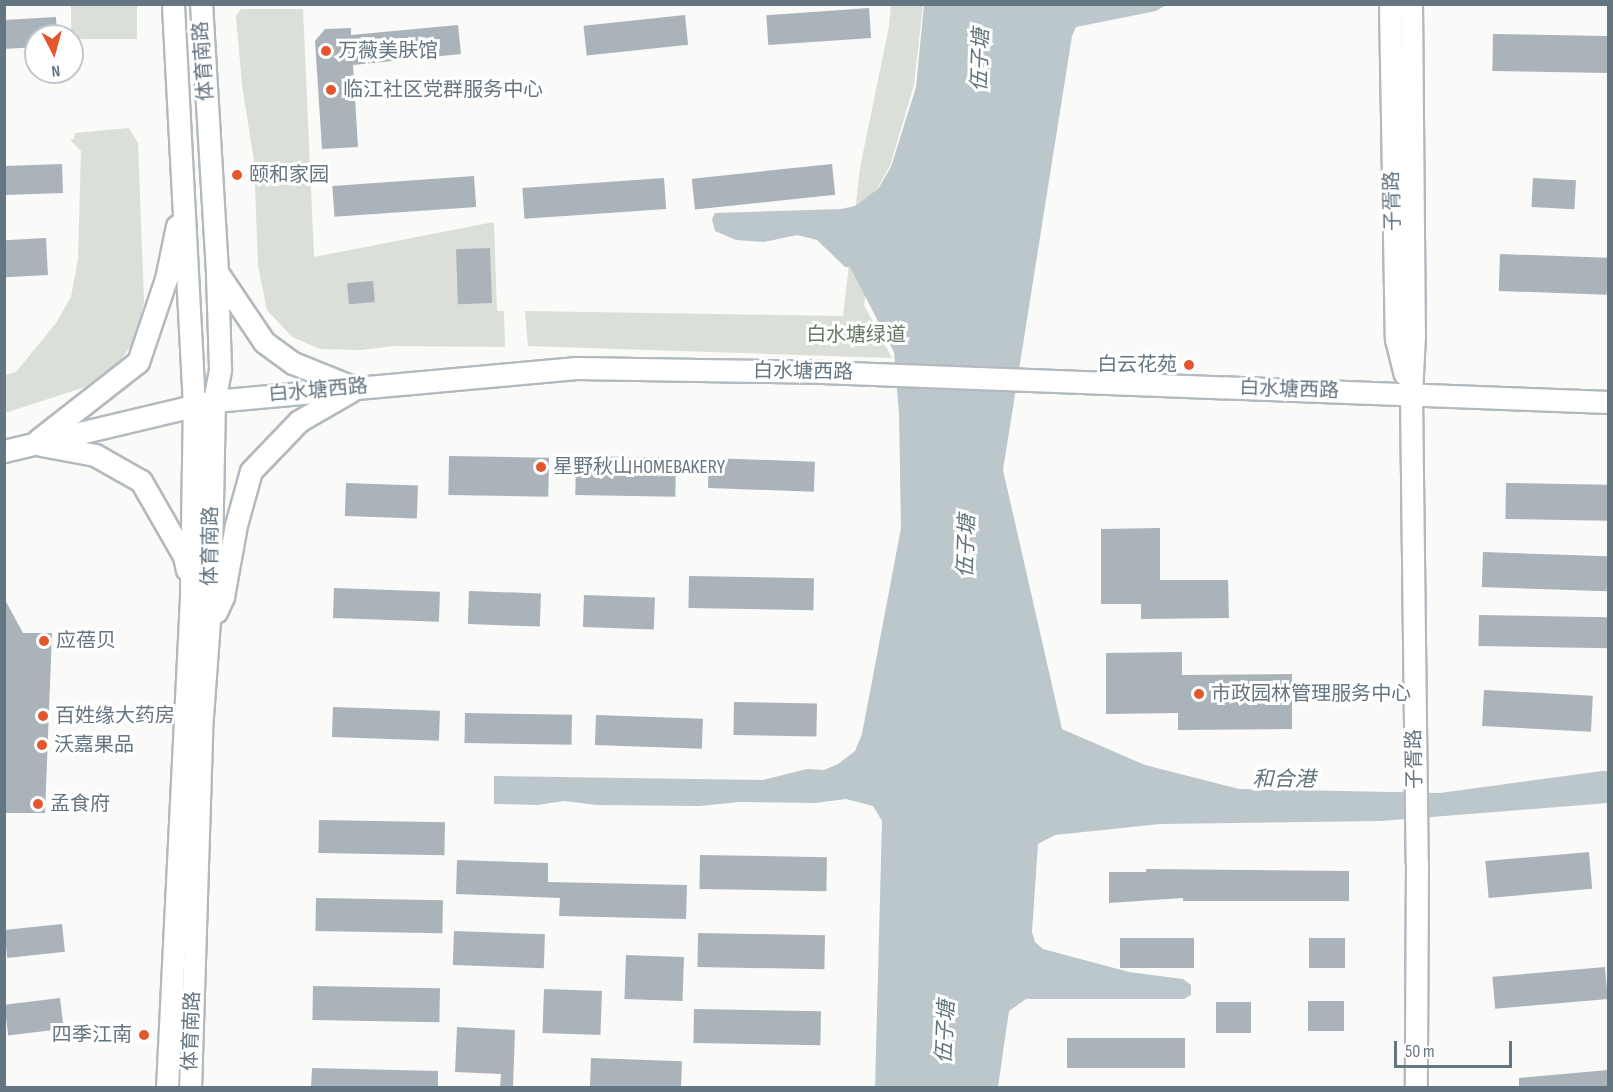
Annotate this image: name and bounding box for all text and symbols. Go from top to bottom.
street label: 体育南路 [189,20,219,102]
north arrow [24,24,84,84]
water label: 伍子塘 [967,28,995,92]
place label: 万薇美肤馆 [338,39,438,63]
marker: 万薇美肤馆 [319,44,333,58]
text: N [50,61,61,80]
place label: 临江社区党群服务中心 [343,78,543,102]
marker: 临江社区党群服务中心 [324,83,338,97]
place label: 颐和家园 [249,163,329,187]
marker: 颐和家园 [230,168,244,182]
street label: 子胥路 [1380,171,1406,231]
park label: 白水塘绿道 [806,323,906,347]
place label: 白云花苑 [1097,353,1177,377]
marker: 白云花苑 [1182,358,1196,372]
street label: 白水塘西路 [753,359,853,385]
street label: 白水塘西路 [267,375,369,407]
street label: 白水塘西路 [1239,376,1339,404]
place label: 星野秋山HOMEBAKERY [553,455,725,479]
marker: 星野秋山HOMEBAKERY [534,460,548,474]
street label: 体育南路 [198,506,224,586]
water label: 伍子塘 [953,514,981,578]
place label: 应蓓贝 [56,629,116,653]
marker: 应蓓贝 [37,634,51,648]
place label: 市政园林管理服务中心 [1211,682,1411,706]
marker: 市政园林管理服务中心 [1192,687,1206,701]
place label: 百姓缘大药房 [55,704,175,728]
marker: 百姓缘大药房 [36,709,50,723]
street label: 子胥路 [1402,729,1428,789]
place label: 沃嘉果品 [54,733,134,757]
marker: 沃嘉果品 [35,738,49,752]
water label: 和合港 [1253,767,1315,793]
place label: 孟食府 [50,792,110,816]
marker: 孟食府 [31,797,45,811]
street label: 体育南路 [179,991,205,1071]
water label: 伍子塘 [932,1000,960,1064]
place label: 四季江南 [52,1023,132,1047]
marker: 四季江南 [137,1028,151,1042]
scale bar [1397,1029,1516,1067]
text: 50 m [1405,1041,1435,1062]

